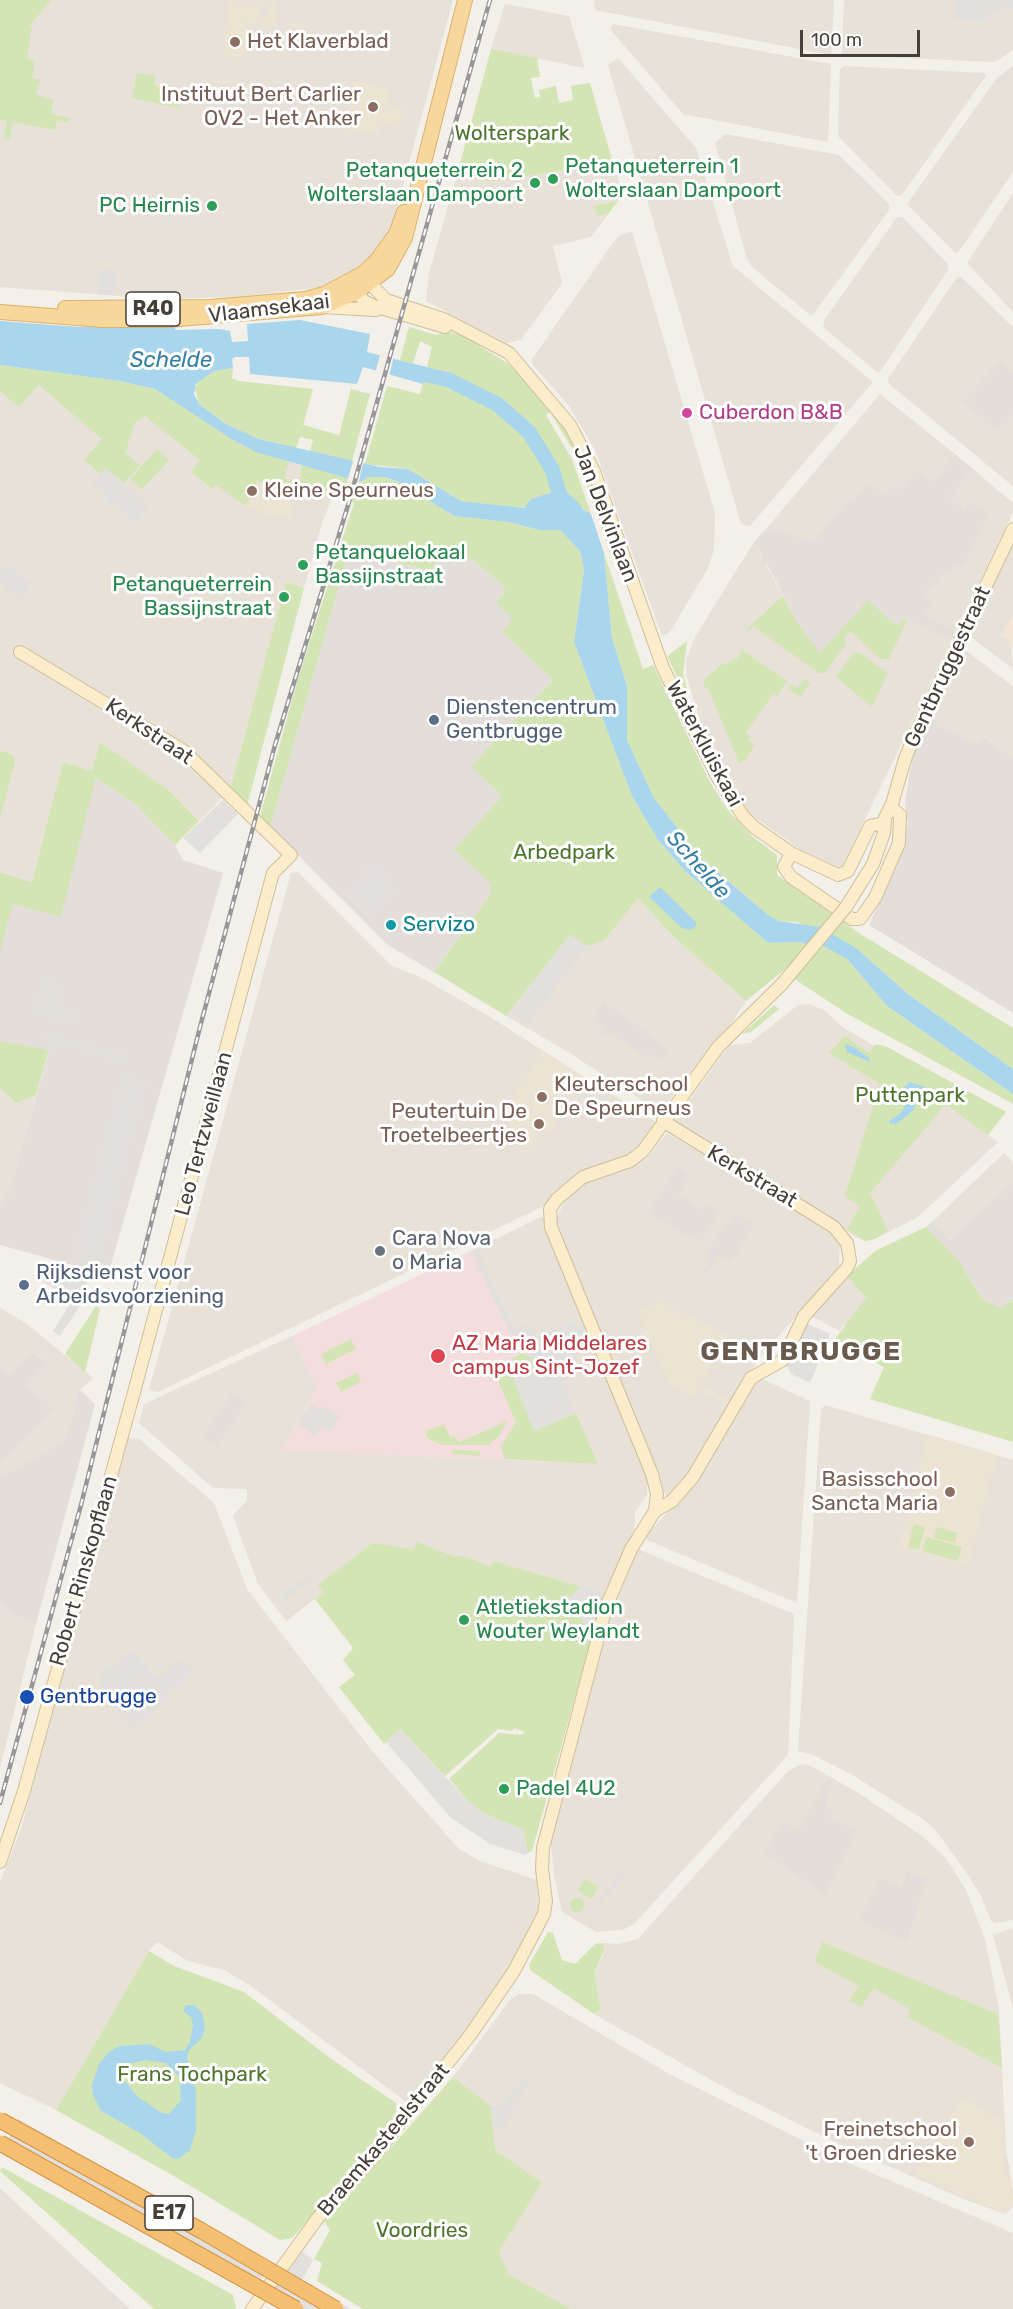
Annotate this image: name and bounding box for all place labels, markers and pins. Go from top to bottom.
place label: Het Klaverblad [247,29,389,55]
marker: Het Klaverblad [228,35,242,49]
place label: Instituut Bert Carlier OV2 - Het Anker [161,82,361,132]
marker: Instituut Bert Carlier OV2 - Het Anker [366,100,380,114]
place label: Petanqueterrein 1 Wolterslaan Dampoort [565,154,781,204]
place label: Petanqueterrein 2 Wolterslaan Dampoort [307,158,523,208]
marker: Petanqueterrein 1 Wolterslaan Dampoort [546,172,560,186]
marker: Petanqueterrein 2 Wolterslaan Dampoort [528,176,542,190]
place label: PC Heirnis [99,193,200,219]
marker: PC Heirnis [205,199,219,213]
place label: Cuberdon B&B [699,400,843,426]
marker: Cuberdon B&B [680,406,694,420]
place label: Kleine Speurneus [264,478,434,504]
marker: Kleine Speurneus [245,484,259,498]
place label: Petanquelokaal Bassijnstraat [315,540,466,590]
marker: Petanquelokaal Bassijnstraat [296,558,310,572]
place label: Petanqueterrein Bassijnstraat [112,572,272,622]
marker: Petanqueterrein Bassijnstraat [277,590,291,604]
place label: Dienstencentrum Gentbrugge [446,695,617,745]
marker: Dienstencentrum Gentbrugge [427,713,441,727]
place label: Servizo [403,912,475,938]
marker: Servizo [384,918,398,932]
place label: Kleuterschool De Speurneus [554,1072,691,1122]
marker: Kleuterschool De Speurneus [535,1090,549,1104]
place label: Peutertuin De Troetelbeertjes [380,1099,527,1149]
marker: Peutertuin De Troetelbeertjes [532,1117,546,1131]
place label: Cara Nova o Maria [392,1226,491,1276]
marker: Cara Nova o Maria [373,1244,387,1258]
place label: Rijksdienst voor Arbeidsvoorziening [36,1260,224,1310]
marker: Rijksdienst voor Arbeidsvoorziening [17,1278,31,1292]
place label: AZ Maria Middelares campus Sint-Jozef [452,1331,647,1381]
marker: AZ Maria Middelares campus Sint-Jozef [429,1347,447,1365]
place label: Basisschool Sancta Maria [811,1467,938,1517]
marker: Basisschool Sancta Maria [943,1485,957,1499]
place label: Atletiekstadion Wouter Weylandt [476,1595,640,1645]
marker: Atletiekstadion Wouter Weylandt [457,1613,471,1627]
place label: Gentbrugge [40,1684,157,1710]
marker: Gentbrugge [18,1688,36,1706]
place label: Padel 4U2 [516,1776,615,1802]
marker: Padel 4U2 [497,1782,511,1796]
place label: Freinetschool 't Groen drieske [805,2117,957,2167]
marker: Freinetschool 't Groen drieske [962,2135,976,2149]

